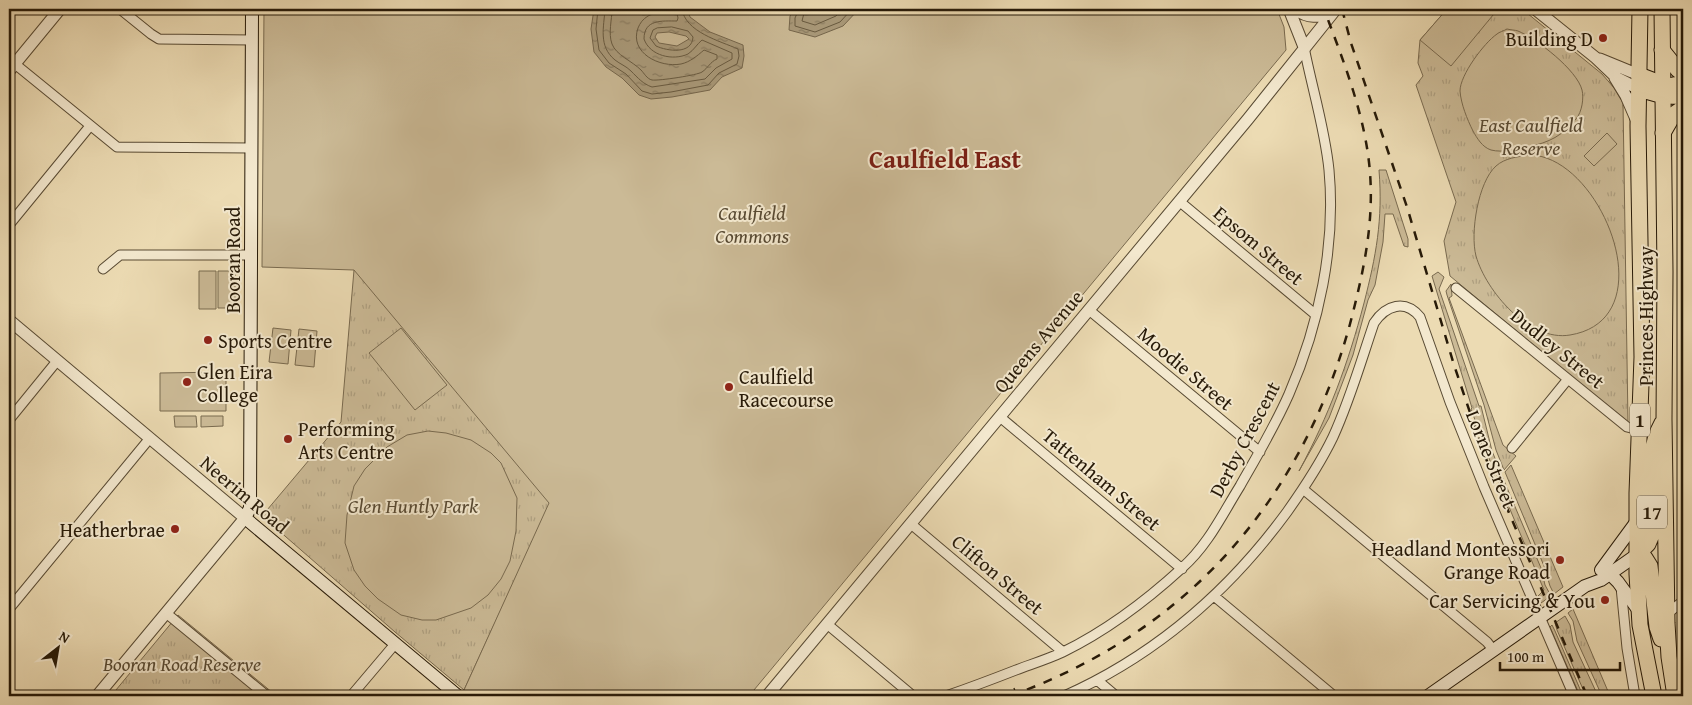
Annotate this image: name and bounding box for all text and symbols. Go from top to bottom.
place label: Building D [1506,24,1593,53]
marker: Building D [1597,32,1609,44]
park label: East Caulfield Reserve [1478,110,1583,162]
district label: Caulfield East [869,141,1021,177]
park label: Caulfield Commons [715,198,790,250]
street label: Epsom Street [1207,198,1311,292]
street label: Booran Road [218,206,247,313]
street label: Princes Highway [1631,246,1660,386]
street label: Queens Avenue [986,283,1090,399]
street label: Dudley Street [1505,301,1611,395]
street label: Moodie Street [1132,319,1240,417]
place label: Sports Centre [218,326,332,355]
marker: Sports Centre [202,334,214,346]
place label: Glen Eira College [197,357,273,409]
place label: Caulfield Racecourse [739,362,834,414]
marker: Glen Eira College [181,376,193,388]
street label: Derby Crescent [1201,376,1287,502]
marker: Caulfield Racecourse [723,381,735,393]
road number: 1 [1630,404,1650,436]
street label: Lorne Street [1459,405,1525,513]
place label: Performing Arts Centre [298,414,394,466]
street label: Tattenham Street [1037,421,1167,537]
marker: Performing Arts Centre [282,433,294,445]
street label: Neerim Road [194,448,296,540]
park label: Glen Huntly Park [348,491,479,520]
road number: 17 [1637,496,1667,528]
place label: Heatherbrae [60,515,165,544]
marker: Heatherbrae [169,523,181,535]
street label: Clifton Street [946,527,1050,621]
place label: Headland Montessori Grange Road [1372,534,1550,586]
marker: Headland Montessori Grange Road [1554,554,1566,566]
place label: Car Servicing & You [1429,586,1595,615]
marker: Car Servicing & You [1599,594,1611,606]
north arrow [32,622,82,672]
text: N [56,626,74,648]
scale bar [1500,640,1620,672]
text: 100 m [1507,646,1545,667]
park label: Booran Road Reserve [102,649,261,678]

